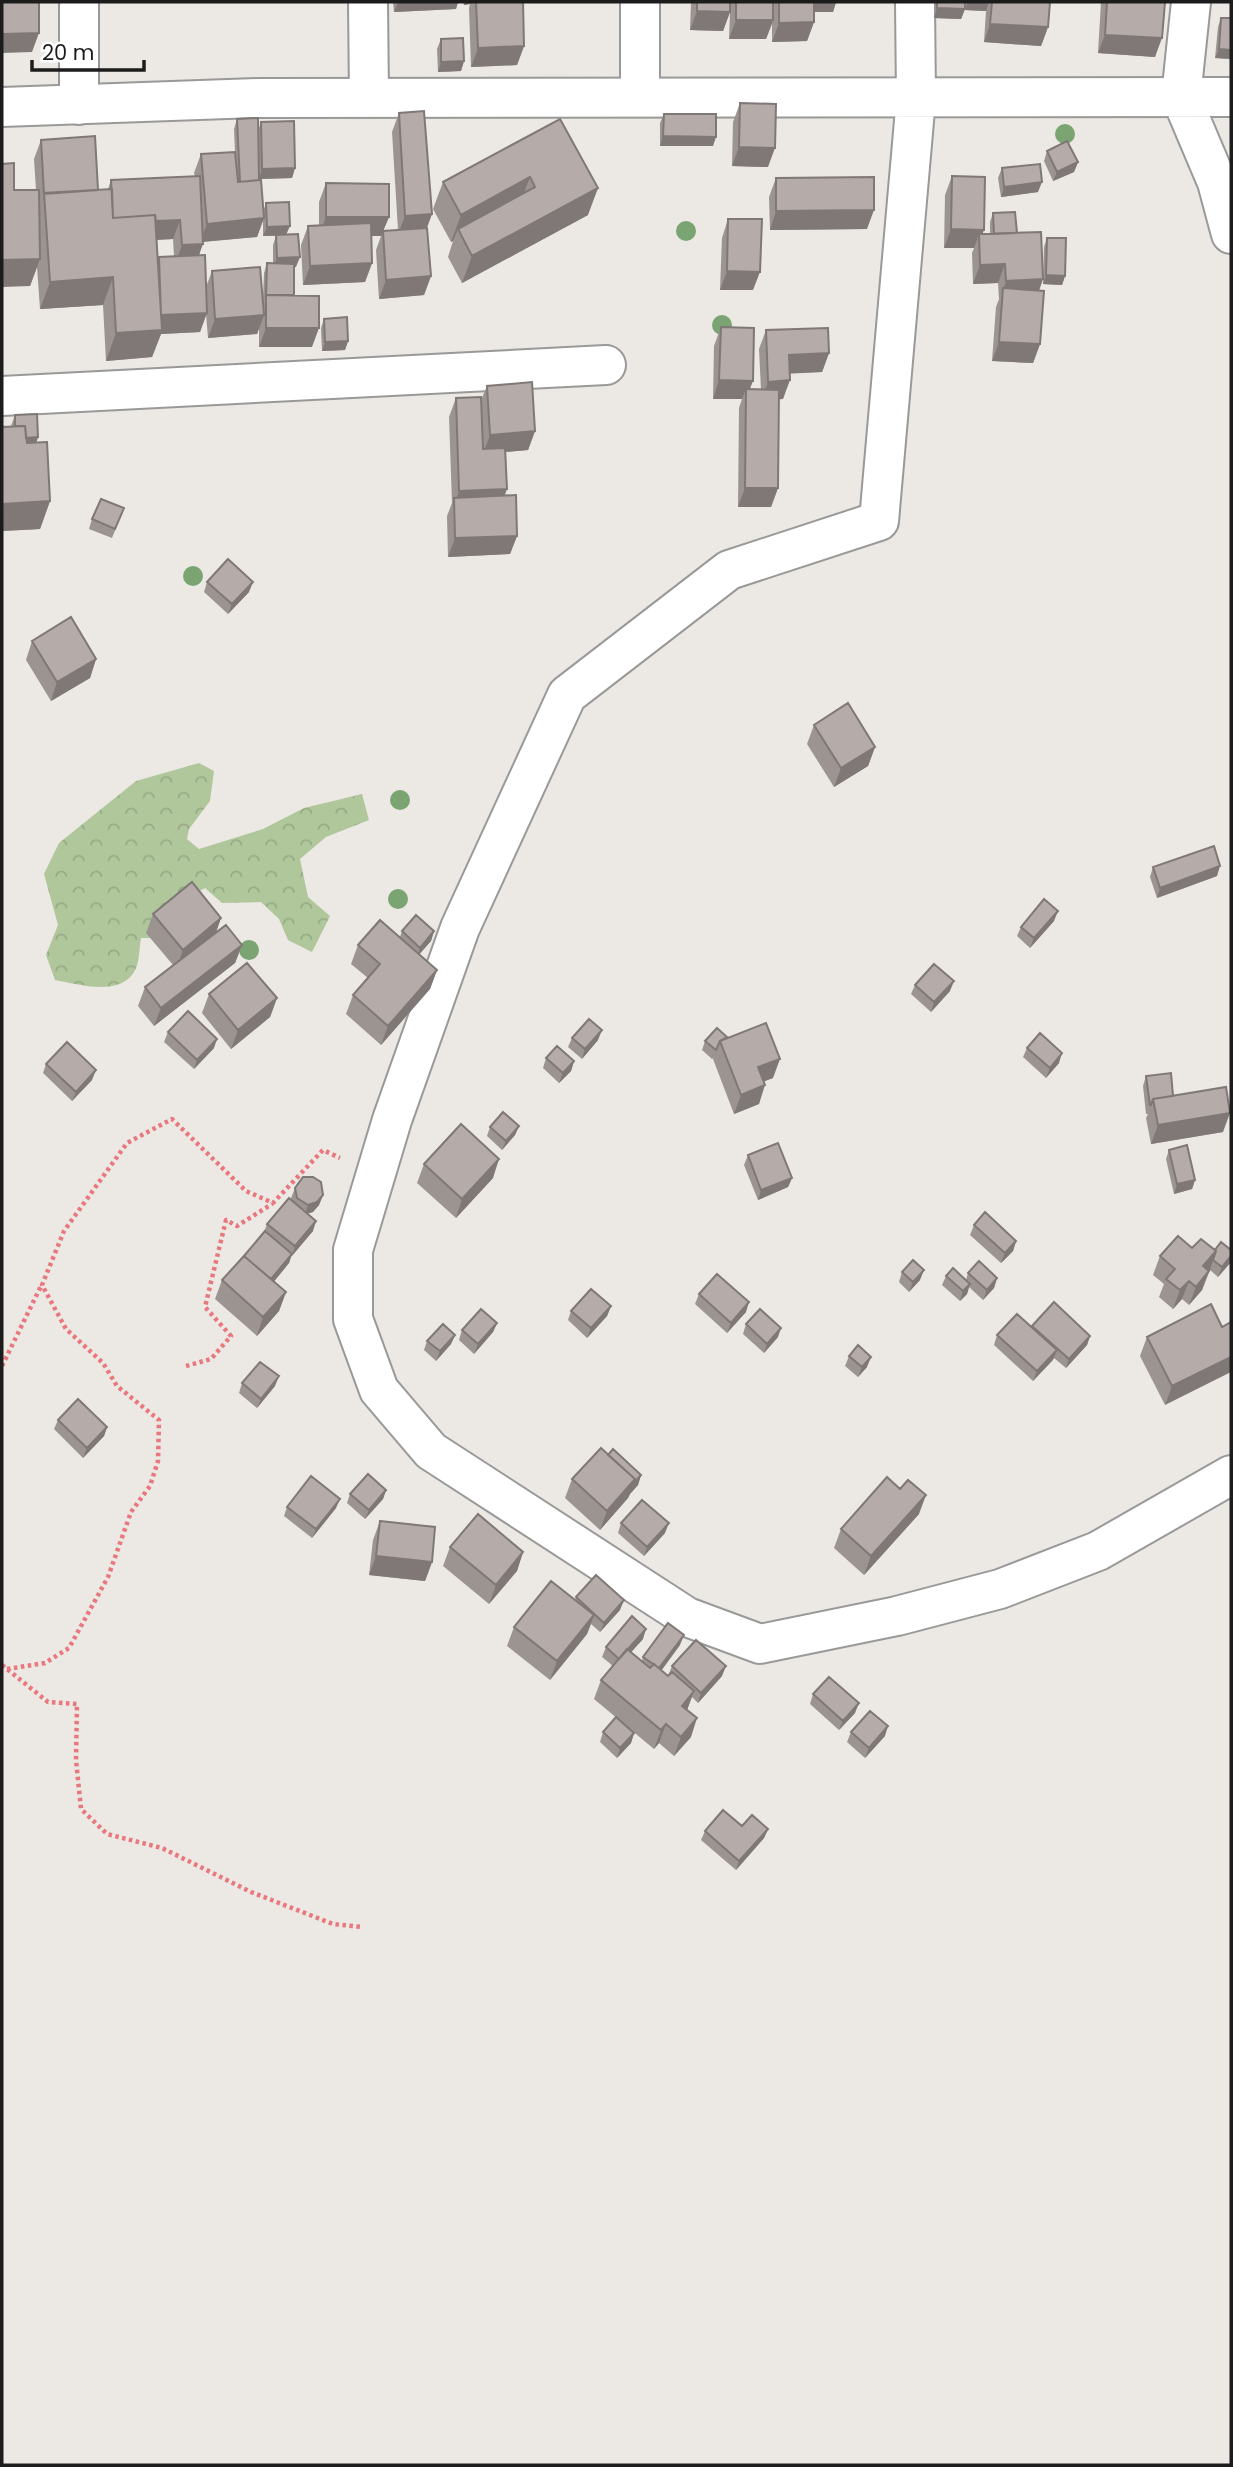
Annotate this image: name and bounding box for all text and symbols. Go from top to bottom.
scale bar [32,28,144,72]
text: 20 m [42,38,95,67]

